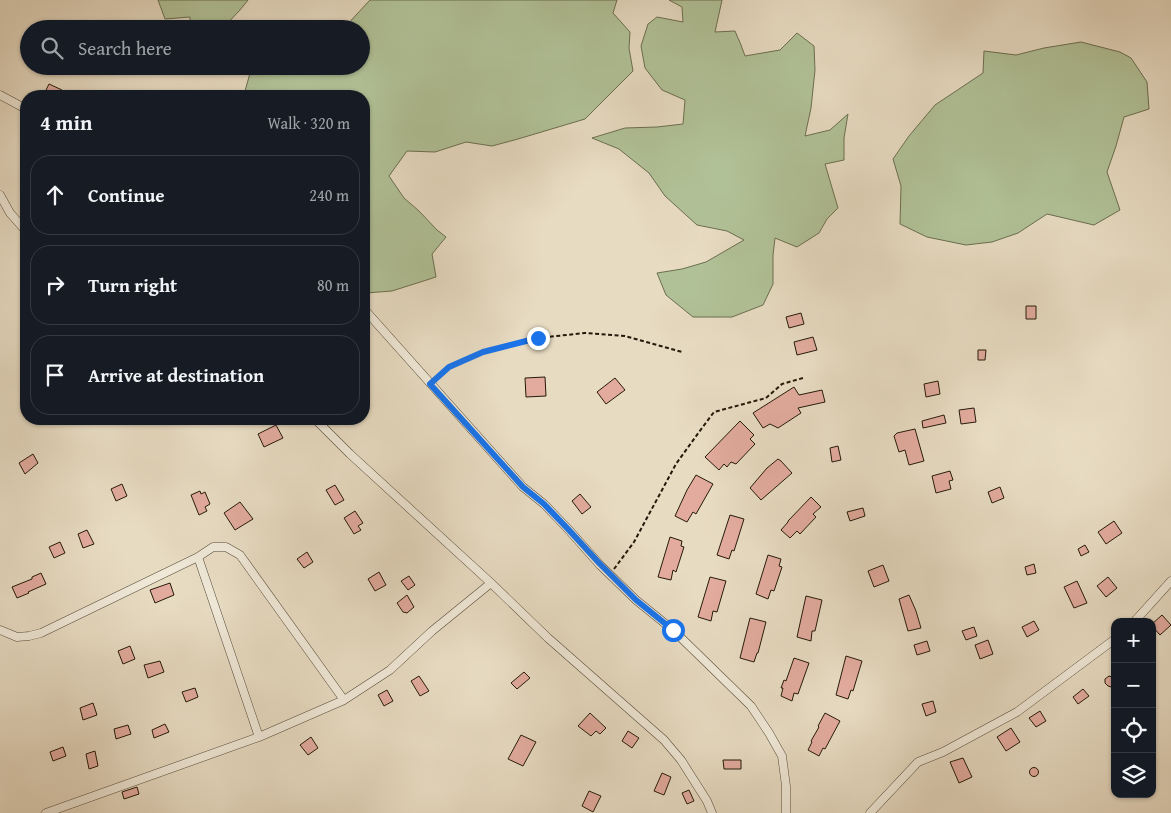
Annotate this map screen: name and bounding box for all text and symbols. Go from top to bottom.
search box [20,20,370,75]
icon: search [38,34,66,62]
text: Search here [78,34,172,62]
text: 4 min [40,107,92,138]
text: Walk · 320 m [267,111,350,135]
icon: ahead [41,181,69,209]
text: Continue [88,181,165,209]
text: 240 m [309,183,349,207]
icon: right [41,271,69,299]
text: Turn right [88,271,177,299]
text: 80 m [317,273,349,297]
route end [527,327,550,350]
icon: arrive [41,361,69,389]
text: Arrive at destination [88,361,264,389]
map controls [1111,618,1156,798]
button: + [1111,618,1156,663]
route start [662,619,685,642]
button: − [1111,663,1156,708]
button: locate [1111,708,1156,753]
button: layers [1111,753,1156,798]

